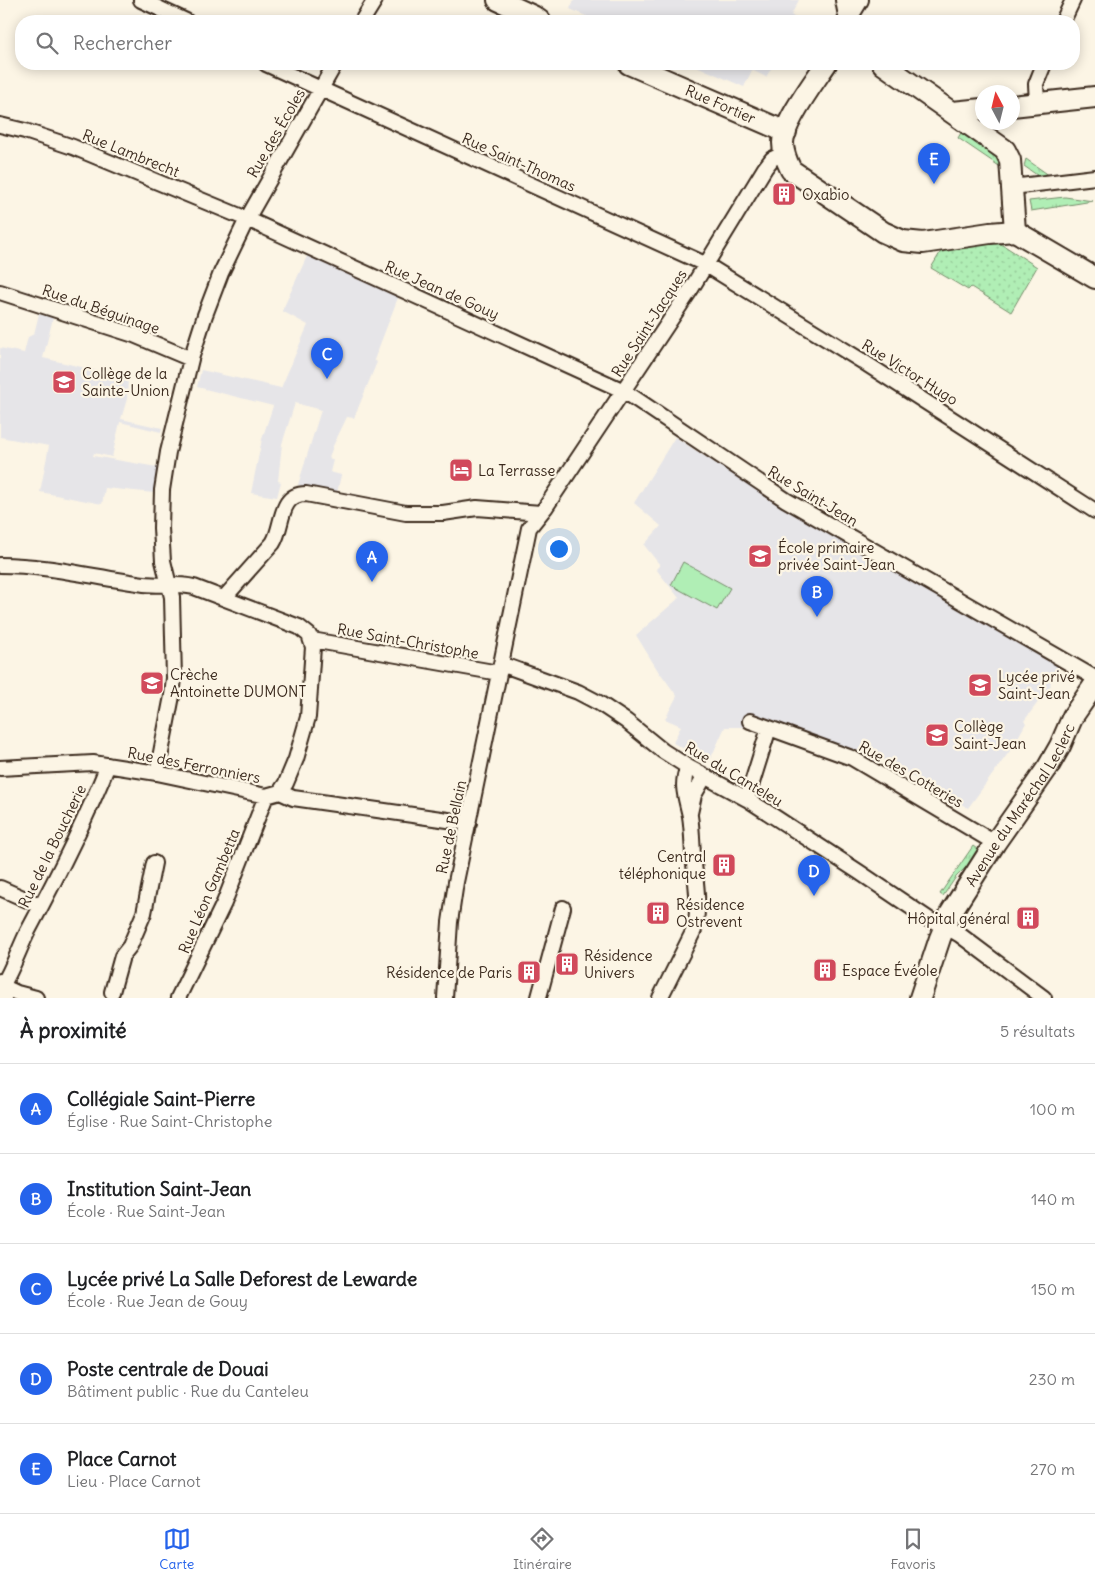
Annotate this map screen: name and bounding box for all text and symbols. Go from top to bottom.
search box [15,15,1080,70]
icon: search [33,29,61,57]
text: Rechercher [73,31,172,55]
street label: Rue Fortier [683,80,759,127]
street label: Rue des Écoles [243,85,309,181]
north arrow [975,85,1020,130]
street label: Rue Lambrecht [80,125,182,181]
street label: Rue Saint-Thomas [459,128,579,196]
pin: E [918,143,950,184]
building icon: Oxabio [771,181,797,207]
place label: Oxabio [802,185,849,204]
street label: Rue Jean de Gouy [382,256,502,324]
street label: Rue Saint-Jacques [607,265,691,380]
street label: Rue du Béguinage [40,280,162,338]
street label: Rue Victor Hugo [858,335,962,409]
pin: C [311,338,343,379]
place label: Collège de la Sainte-Union [82,364,170,400]
school or university icon: Collège de la Sainte-Union [51,369,77,395]
hotel icon: La Terrasse [448,457,474,483]
place label: La Terrasse [478,461,555,480]
street label: Rue Saint-Jean [764,462,862,531]
your location [546,536,572,562]
place label: École primaire privée Saint-Jean [778,538,896,574]
pin: A [356,541,388,582]
school or university icon: École primaire privée Saint-Jean [747,543,773,569]
pin: B [801,576,833,617]
street label: Rue Saint-Christophe [336,619,480,663]
place label: Crèche Antoinette DUMONT [170,665,306,701]
place label: Lycée privé Saint-Jean [998,667,1075,703]
school or university icon: Crèche Antoinette DUMONT [139,670,165,696]
school or university icon: Lycée privé Saint-Jean [967,672,993,698]
place label: Collège Saint-Jean [954,717,1027,753]
street label: Avenue du Maréchal Leclerc [961,720,1078,890]
school or university icon: Collège Saint-Jean [924,722,950,748]
street label: Rue des Cotteries [855,736,967,812]
street label: Rue du Canteleu [682,737,787,811]
street label: Rue des Ferronniers [126,743,262,787]
street label: Rue de Bellain [432,778,470,876]
street label: Rue de la Boucherie [14,781,90,911]
street label: Rue Léon Gambetta [174,825,244,956]
place label: Central téléphonique [619,847,706,883]
building icon: Central téléphonique [711,852,737,878]
pin: D [798,855,830,896]
place label: Résidence Ostrevent [676,895,744,931]
building icon: Résidence Ostrevent [645,900,671,926]
building icon: Hôpital général [1015,905,1041,931]
place label: Hôpital général [907,909,1010,928]
place label: Résidence Univers [584,946,652,982]
building icon: Résidence Univers [554,951,580,977]
building icon: Espace Évéole [812,957,838,983]
building icon: Résidence de Paris [516,959,542,985]
place label: Espace Évéole [842,961,938,980]
place label: Résidence de Paris [386,963,512,982]
text: À proximité [20,1017,127,1044]
text: 5 résultats [1000,1021,1075,1041]
text: Collégiale Saint-Pierre [67,1087,255,1111]
text: A [31,1099,41,1119]
text: 100 m [1030,1099,1075,1119]
text: Église · Rue Saint-Christophe [67,1111,272,1131]
text: Institution Saint-Jean [67,1177,251,1201]
text: B [31,1189,41,1209]
text: 140 m [1031,1189,1075,1209]
text: École · Rue Saint-Jean [67,1201,225,1221]
text: Lycée privé La Salle Deforest de Lewarde [67,1267,417,1291]
text: C [31,1279,41,1299]
text: 150 m [1031,1279,1075,1299]
text: École · Rue Jean de Gouy [67,1291,248,1311]
text: Poste centrale de Douai [67,1357,269,1381]
text: D [30,1369,42,1389]
text: 230 m [1029,1369,1075,1389]
text: Bâtiment public · Rue du Canteleu [67,1381,309,1401]
text: Place Carnot [67,1447,176,1471]
text: E [31,1459,41,1479]
text: 270 m [1030,1459,1075,1479]
text: Lieu · Place Carnot [67,1471,201,1491]
tab: Carte [159,1525,194,1573]
tab: Itinéraire [513,1525,572,1573]
tab: Favoris [890,1525,936,1573]

